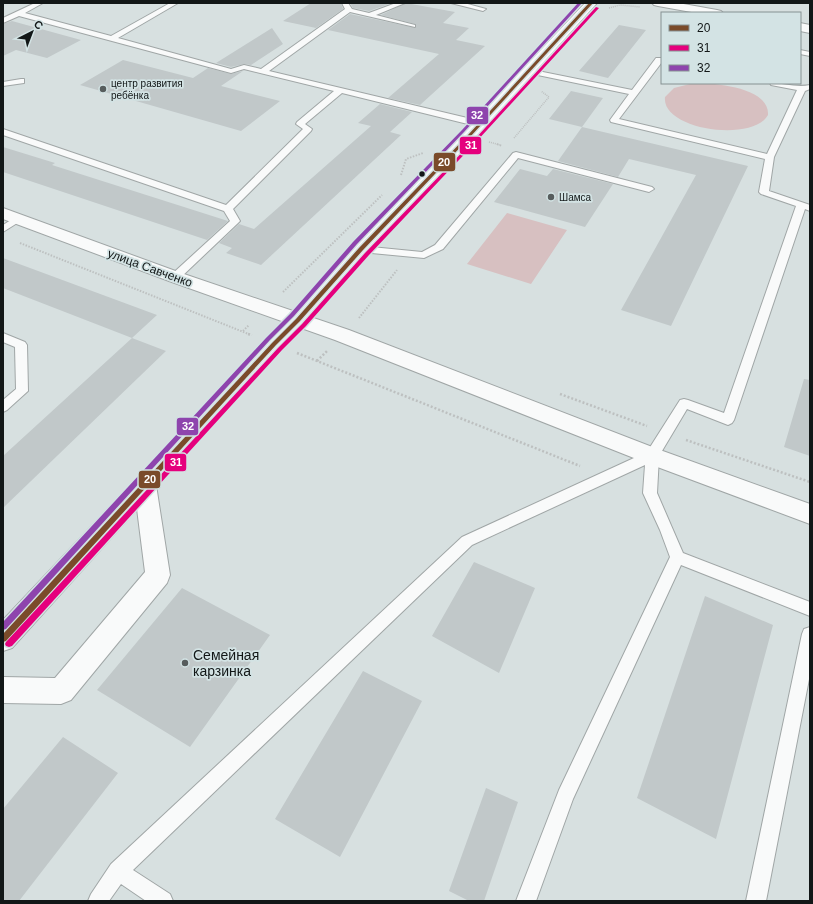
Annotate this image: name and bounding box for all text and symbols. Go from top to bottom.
north arrow [12,12,52,52]
legend [661,12,801,84]
text: С [32,17,46,32]
text: 20 [697,21,711,35]
text: 31 [697,41,711,55]
text: 32 [697,61,711,75]
place label: центр развития ребёнка [111,78,183,101]
marker: центр развития ребёнка [98,84,108,94]
line badge: 32 [466,106,489,125]
text: 32 [471,109,483,121]
line badge: 31 [459,136,482,155]
text: 31 [465,139,477,151]
line badge: 20 [433,152,456,172]
text: 20 [438,156,450,168]
unlabelled marker [417,169,427,179]
marker: Шамса [546,192,556,202]
place label: Шамса [559,192,592,203]
street label: улица Савченко [106,246,195,290]
line badge: 32 [176,417,199,436]
text: 32 [182,420,194,432]
line badge: 31 [164,453,187,472]
text: 31 [170,456,182,468]
line badge: 20 [138,470,161,489]
text: 20 [144,473,156,485]
place label: Семейная карзинка [193,647,259,679]
marker: Семейная карзинка [180,658,190,668]

